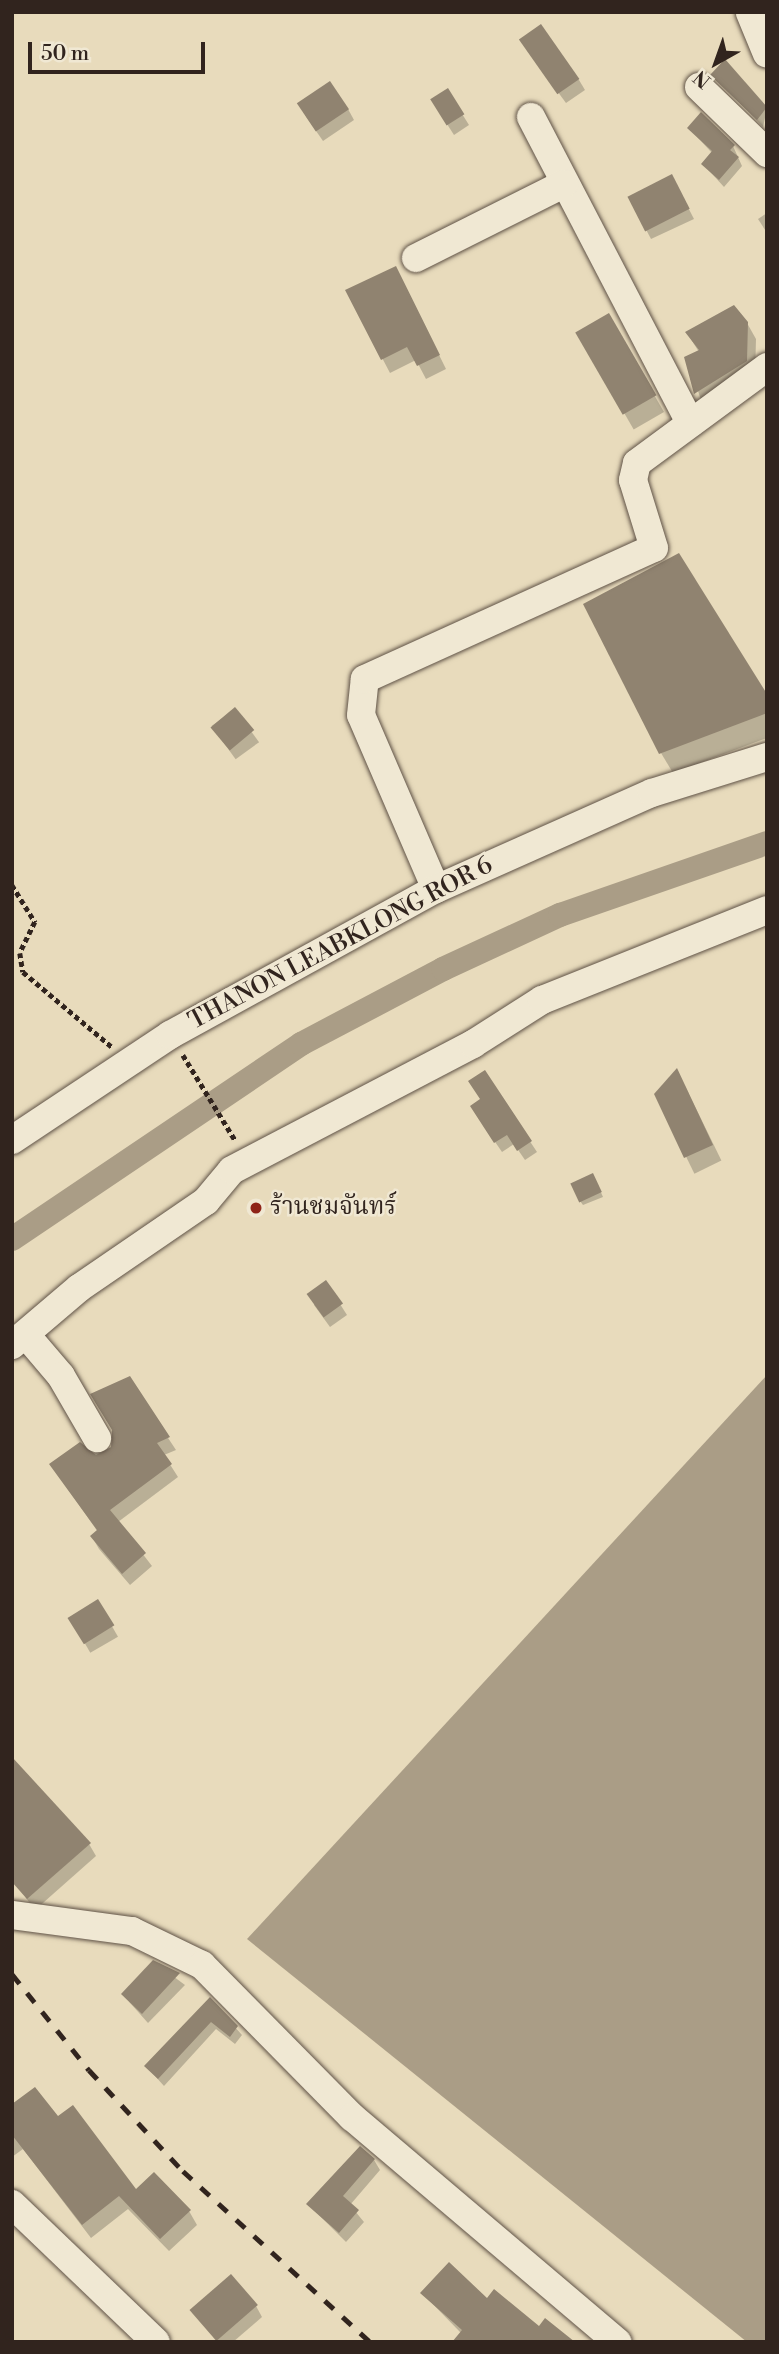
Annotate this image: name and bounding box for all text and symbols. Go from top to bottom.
scale bar [32,28,208,72]
north arrow [681,28,751,98]
text: 50 m [41,41,89,67]
text: N [689,65,716,93]
street label: THANON LEABKLONG ROR 6 [184,851,498,1037]
place label: ร้านชมจันทร์ [270,1194,396,1222]
marker: ร้านชมจันทร์ [248,1200,264,1216]

